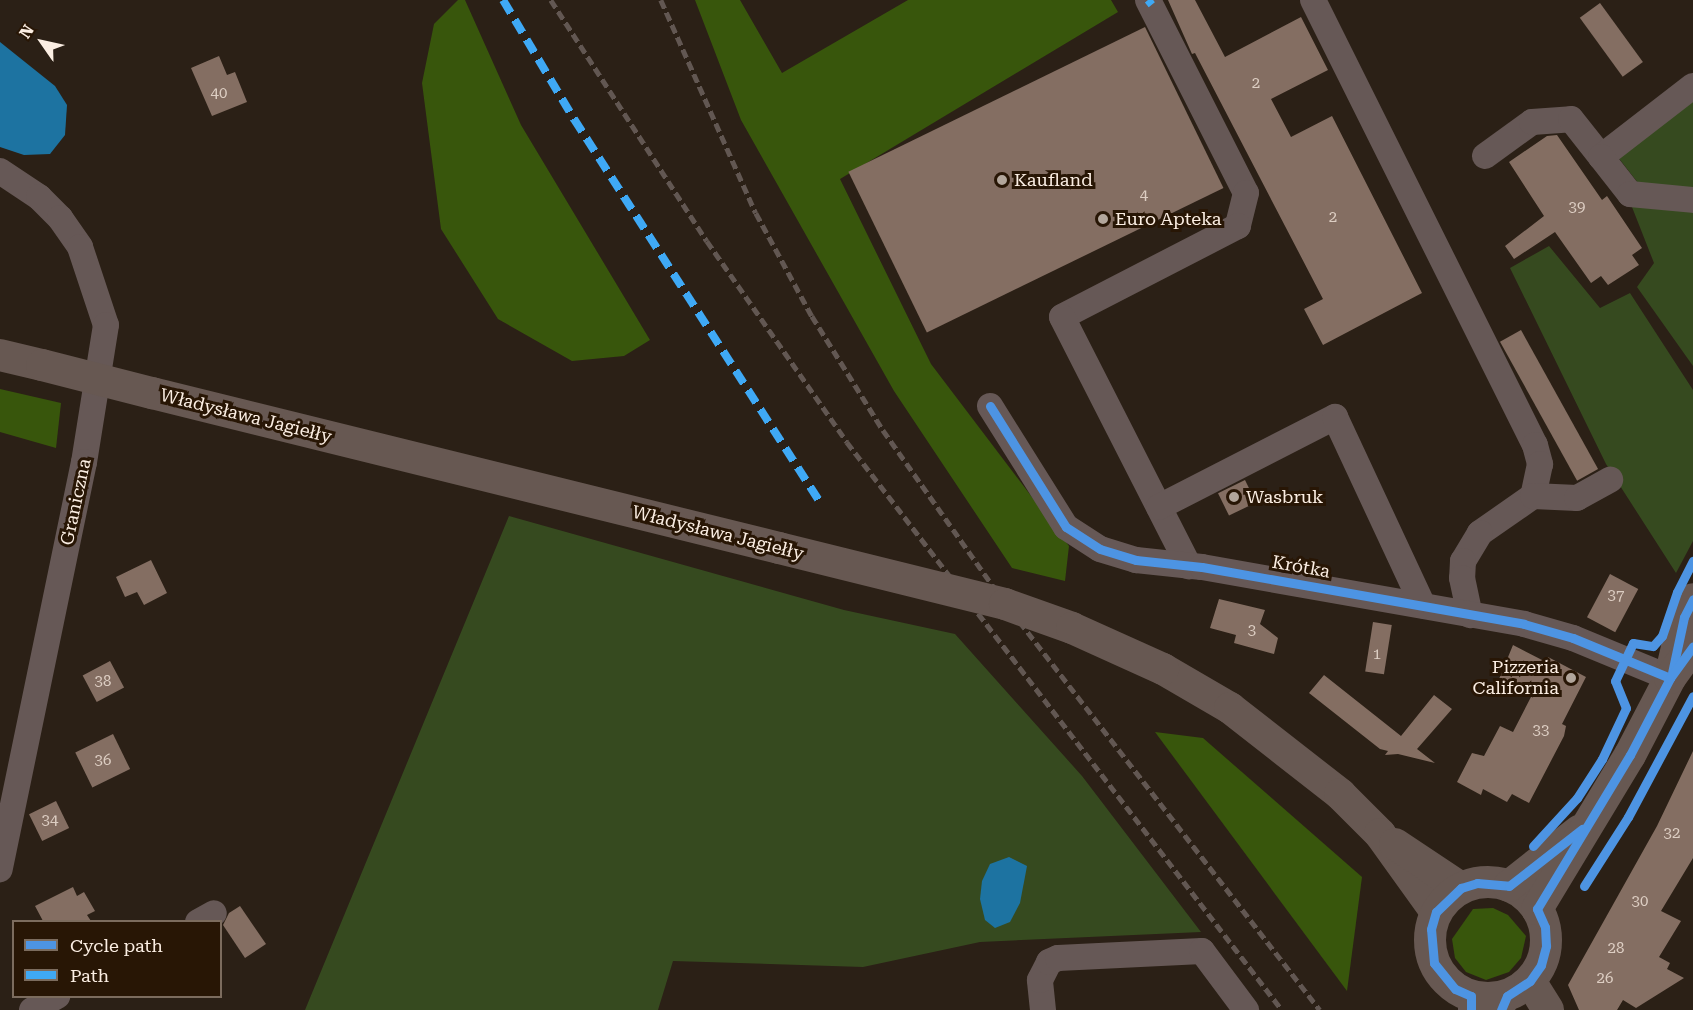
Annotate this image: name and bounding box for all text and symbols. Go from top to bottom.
north arrow [12,12,72,72]
text: N [15,21,38,42]
house number: 2 [1252,75,1260,93]
house number: 40 [211,85,227,103]
place label: Kaufland [1014,169,1093,191]
marker: Kaufland [995,173,1009,187]
house number: 4 [1140,187,1148,205]
house number: 39 [1569,199,1585,217]
place label: Euro Apteka [1115,208,1222,230]
house number: 2 [1329,209,1337,227]
marker: Euro Apteka [1096,212,1110,226]
street label: Władysława Jagiełły [158,384,334,448]
street label: Graniczna [56,457,96,547]
place label: Wasbruk [1246,486,1323,508]
marker: Wasbruk [1227,490,1241,504]
street label: Władysława Jagiełły [630,501,806,565]
street label: Krótka [1270,551,1332,583]
house number: 37 [1608,587,1624,605]
house number: 3 [1248,622,1256,640]
house number: 1 [1373,646,1381,664]
place label: Pizzeria California [1473,657,1559,700]
marker: Pizzeria California [1564,671,1578,685]
house number: 38 [95,673,111,691]
house number: 33 [1533,722,1549,740]
house number: 36 [95,752,111,770]
house number: 34 [42,812,58,830]
house number: 32 [1664,825,1680,843]
house number: 30 [1632,893,1648,911]
legend [12,920,222,998]
text: Cycle path [70,935,163,956]
house number: 28 [1608,940,1624,958]
text: Path [70,965,109,986]
house number: 26 [1597,970,1613,988]

